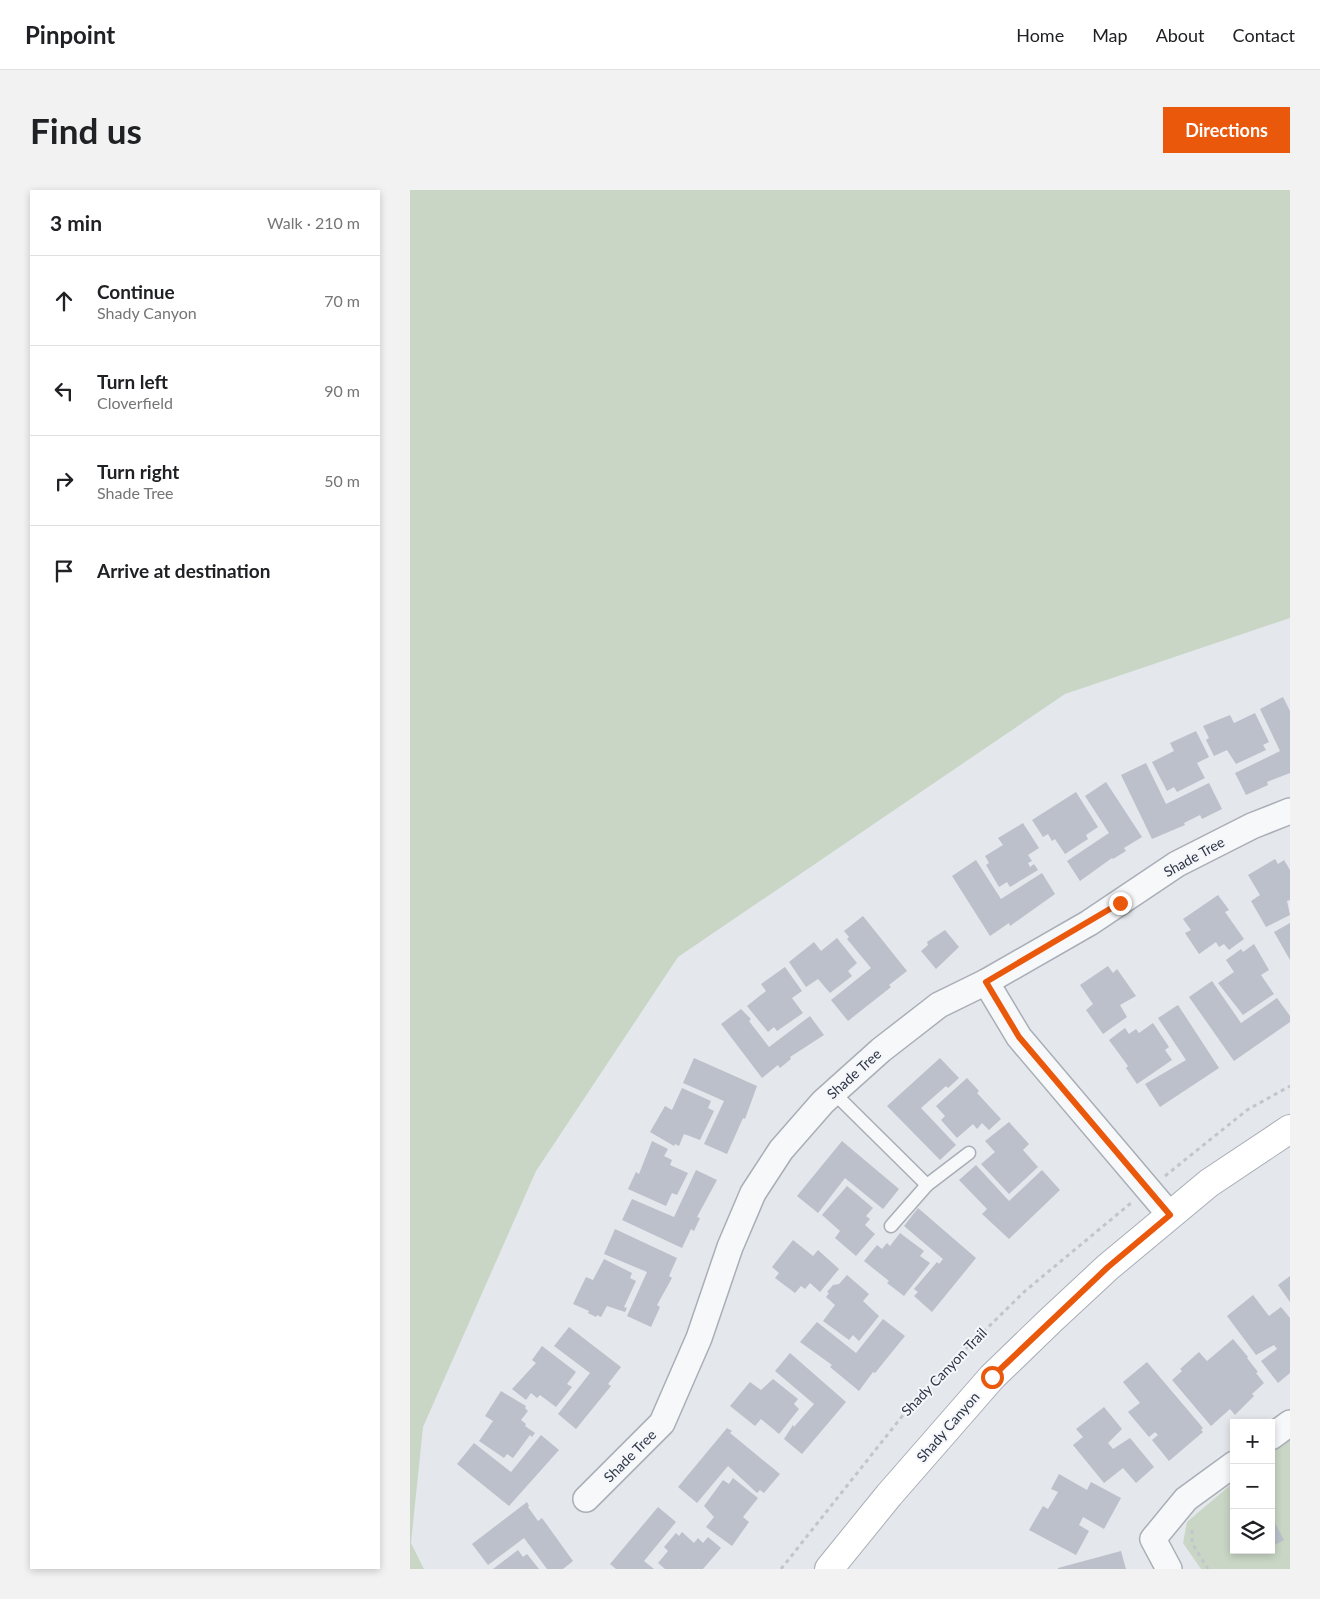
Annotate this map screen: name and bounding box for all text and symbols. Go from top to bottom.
text: Pinpoint [25,20,115,49]
text: Home [1016,24,1064,46]
text: Map [1092,24,1128,46]
text: About [1156,24,1205,46]
text: Contact [1233,24,1295,46]
button: Directions [1163,107,1290,153]
text: Find us [30,109,142,151]
text: 3 min [50,210,102,235]
text: Walk · 210 m [267,213,360,232]
text: Continue [97,280,175,303]
icon: ahead [50,287,78,315]
text: 70 m [324,291,360,310]
text: Shady Canyon [97,303,197,322]
text: Turn left [97,370,168,393]
icon: left [50,377,78,405]
text: 90 m [324,381,360,400]
text: Cloverfield [97,393,173,412]
text: Turn right [97,460,179,483]
icon: right [50,467,78,495]
text: 50 m [324,471,360,490]
text: Shade Tree [97,483,174,502]
icon: arrive [50,557,78,585]
text: Arrive at destination [97,559,270,582]
street label: Shade Tree [1160,833,1227,880]
route end [1109,892,1132,915]
street label: Shade Tree [823,1045,884,1102]
street label: Shady Canyon Trail [897,1324,990,1419]
route start [981,1366,1004,1389]
street label: Shady Canyon [913,1388,983,1465]
map controls [1230,1419,1275,1554]
button: + [1230,1419,1275,1464]
street label: Shade Tree [600,1426,659,1485]
button: − [1230,1464,1275,1509]
button: layers [1230,1509,1275,1554]

